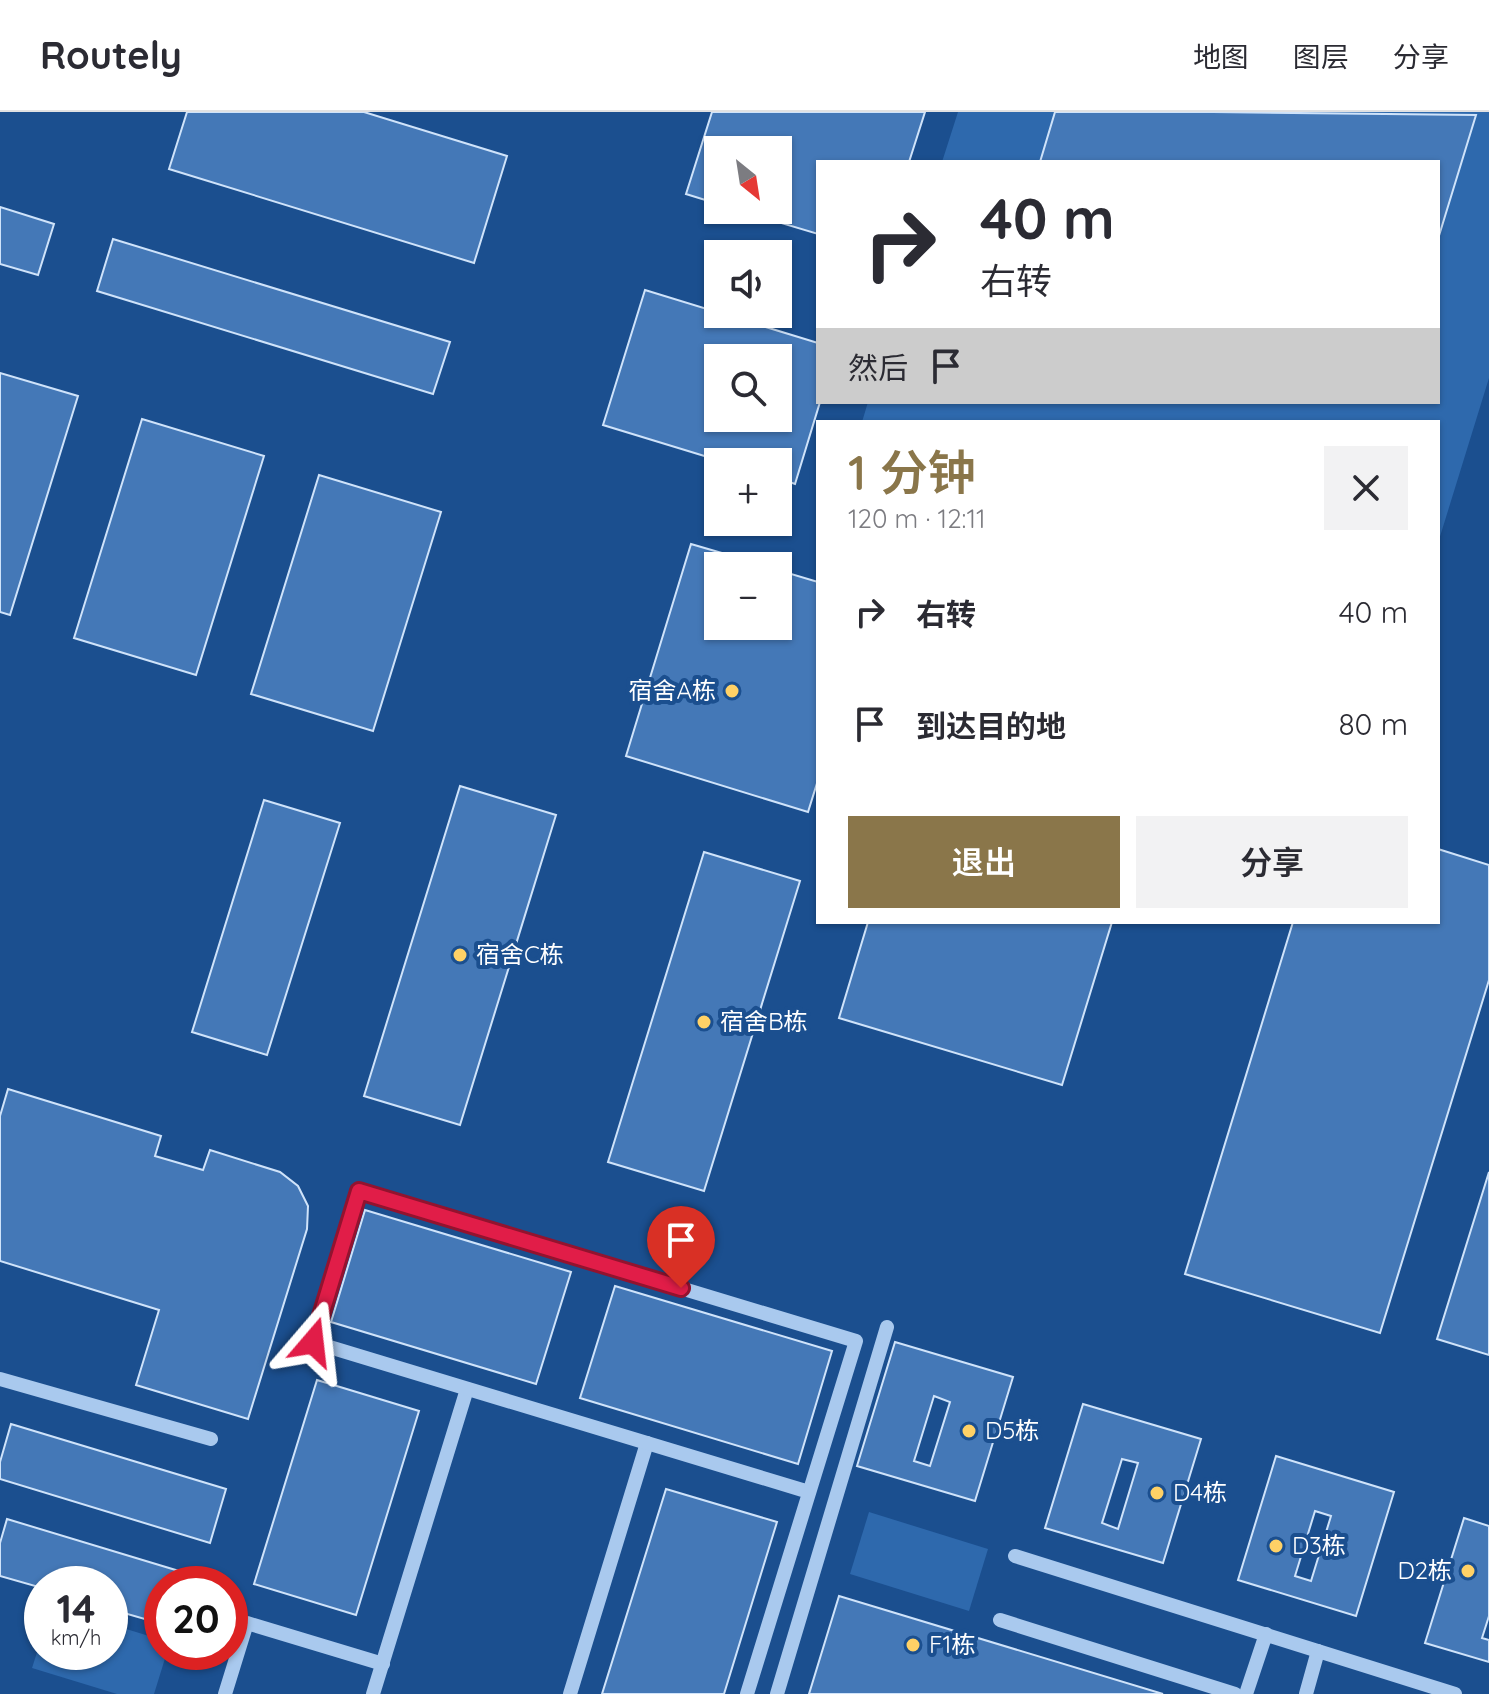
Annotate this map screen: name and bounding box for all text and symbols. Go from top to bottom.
text: Routely [40,31,182,79]
text: 地图 [1193,39,1249,74]
text: 图层 [1293,39,1349,74]
text: 分享 [1393,39,1449,74]
north arrow [704,136,792,224]
map controls [704,136,792,640]
text: 40 m [980,183,1115,253]
icon: right [848,192,952,296]
button: sound [704,240,792,328]
text: 右转 [980,258,1052,303]
button: search [704,344,792,432]
icon: arrive [924,344,968,388]
text: 然后 [848,349,908,387]
text: 1 分钟 [848,442,976,502]
button: close [1324,446,1408,530]
button: + [704,448,792,536]
text: 120 m · 12:11 [848,502,986,535]
button: − [704,552,792,640]
icon: right [848,590,892,634]
text: 40 m [1339,593,1408,631]
text: 右转 [916,595,976,633]
place label: 宿舍A栋 [628,675,716,705]
marker: 宿舍A栋 [723,682,741,700]
icon: arrive [848,702,892,746]
text: 80 m [1338,705,1408,743]
text: 到达目的地 [916,707,1066,745]
button: 退出 [848,816,1120,908]
button: 分享 [1136,816,1408,908]
place label: 宿舍C栋 [476,939,564,969]
marker: 宿舍C栋 [451,946,469,964]
place label: 宿舍B栋 [720,1006,808,1036]
marker: 宿舍B栋 [695,1013,713,1031]
pin [647,1206,715,1288]
icon: arrive [659,1218,703,1262]
position arrow [271,1300,355,1384]
place label: D5栋 [985,1415,1039,1445]
marker: D5栋 [960,1422,978,1440]
place label: D4栋 [1173,1477,1227,1507]
marker: D4栋 [1148,1484,1166,1502]
place label: D3栋 [1292,1530,1346,1560]
marker: D3栋 [1267,1537,1285,1555]
place label: D2栋 [1397,1555,1452,1585]
marker: D2栋 [1459,1562,1477,1580]
speed limit sign: 20 [144,1566,248,1670]
text: 14 [56,1583,96,1633]
text: km/h [51,1625,101,1650]
place label: F1栋 [929,1629,975,1659]
marker: F1栋 [904,1636,922,1654]

